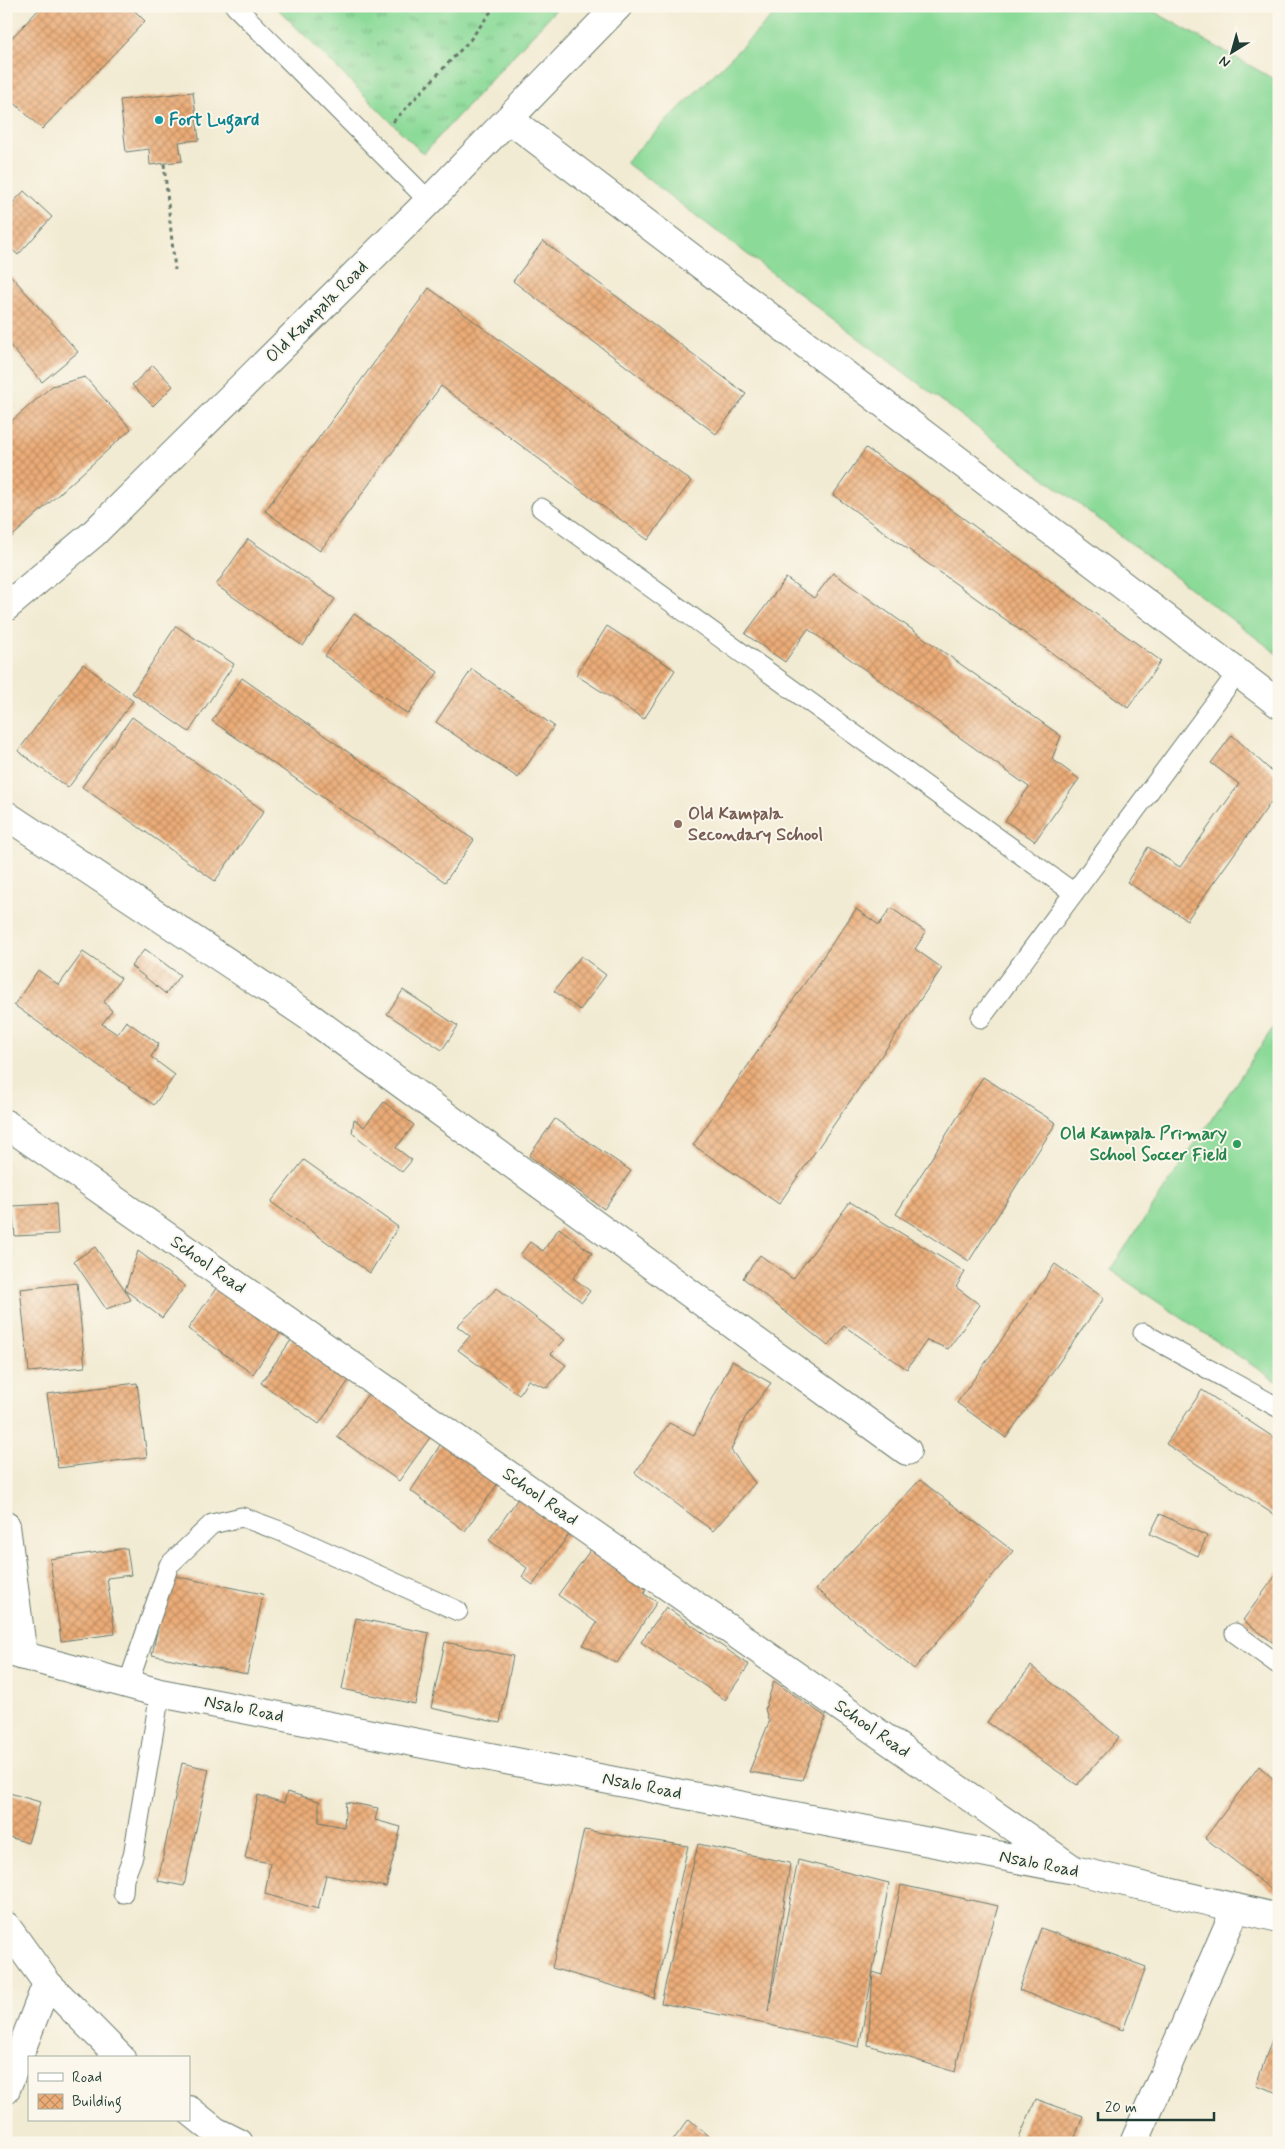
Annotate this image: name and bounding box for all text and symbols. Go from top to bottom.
north arrow [1208,28,1258,78]
text: N [1216,52,1234,72]
place label: Fort Lugard [169,108,259,134]
marker: Fort Lugard [153,114,165,126]
street label: Old Kampala Road [260,255,374,369]
place label: Old Kampala Secondary School [688,802,823,847]
marker: Old Kampala Secondary School [672,818,684,830]
place label: Old Kampala Primary School Soccer Field [1060,1122,1227,1167]
marker: Old Kampala Primary School Soccer Field [1231,1138,1243,1150]
street label: School Road [165,1230,251,1300]
street label: School Road [497,1462,583,1532]
street label: Nsalo Road [202,1690,286,1728]
street label: School Road [829,1694,915,1764]
street label: Nsalo Road [600,1767,684,1805]
street label: Nsalo Road [997,1845,1081,1883]
legend [28,2056,190,2122]
text: Road [72,2068,102,2088]
scale bar [1098,2089,1214,2121]
text: Building [72,2092,122,2113]
text: 20 m [1105,2098,1137,2118]

